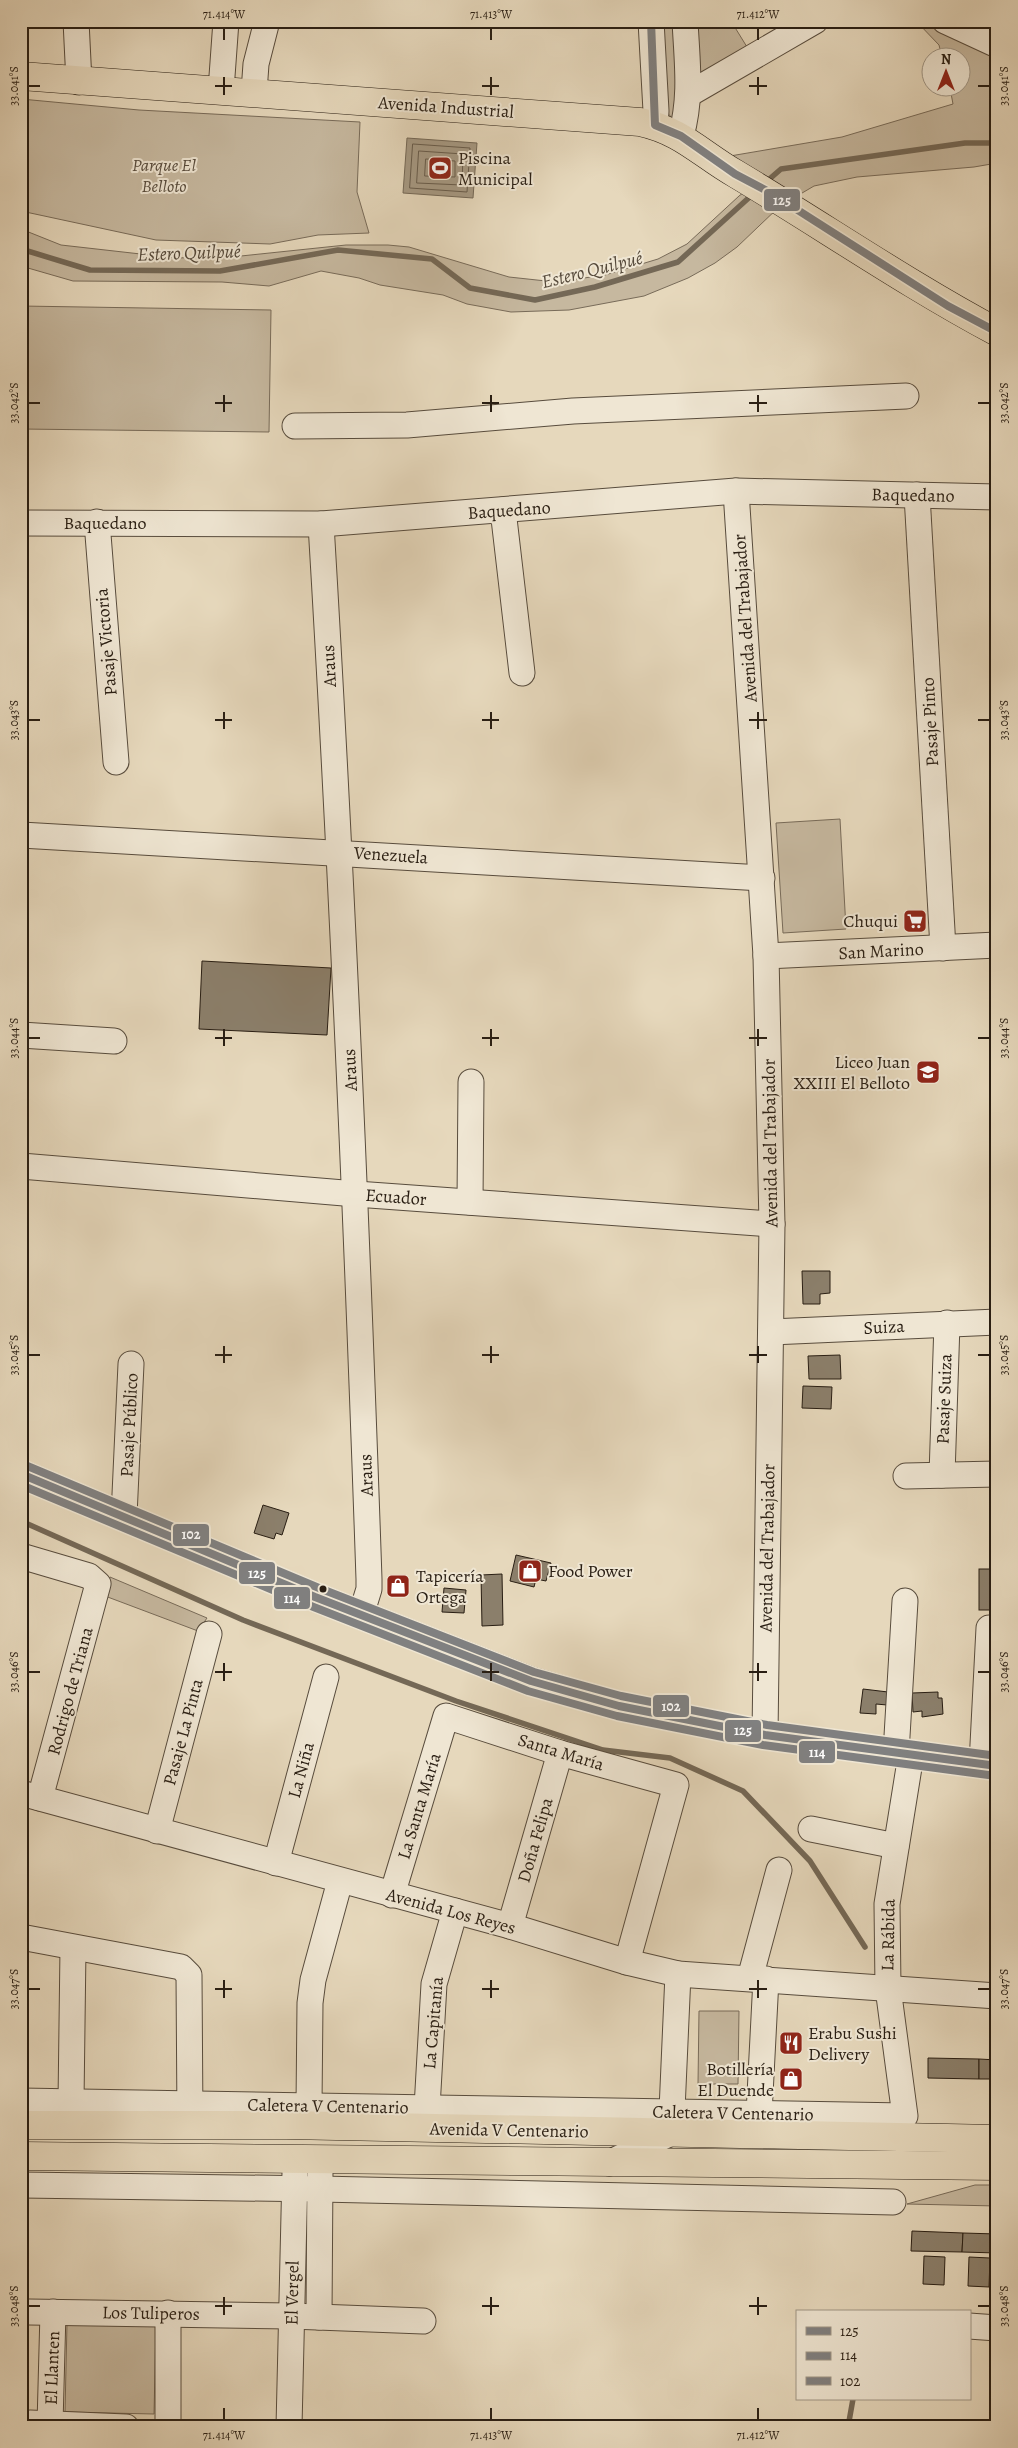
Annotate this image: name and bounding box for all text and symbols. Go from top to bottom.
text: 71.414°W [203,6,246,22]
text: 71.413°W [470,6,513,22]
text: 71.412°W [737,6,780,22]
north arrow [920,48,970,98]
text: N [941,50,951,69]
text: 33.041°S [6,66,22,106]
text: 33.041°S [996,66,1012,106]
street label: Avenida Industrial [376,90,515,124]
place label: Piscina Municipal [458,146,533,191]
park label: Parque El Belloto [132,153,196,198]
sports icon: Piscina Municipal [427,155,453,181]
line badge: 125 [763,188,801,212]
text: 125 [773,191,791,210]
water label: Estero Quilpué [137,238,241,268]
water label: Estero Quilpué [539,245,645,295]
text: 33.042°S [6,382,22,424]
text: 33.042°S [996,382,1012,424]
street label: Baquedano [871,482,955,508]
street label: Baquedano [467,495,551,525]
street label: Baquedano [63,511,147,535]
street label: Avenida del Trabajador [727,533,763,704]
street label: Pasaje Victoria [89,587,123,697]
street label: Araus [316,644,342,689]
street label: Pasaje Pinto [916,677,944,767]
text: 33.043°S [6,700,22,740]
text: 33.043°S [996,700,1012,740]
street label: Venezuela [352,840,430,870]
supermarket icon: Chuqui [902,908,928,934]
place label: Chuqui [843,909,898,933]
street label: San Marino [838,937,924,965]
text: 33.044°S [6,1018,22,1058]
text: 33.044°S [996,1018,1012,1058]
street label: Araus [337,1048,363,1093]
place label: Liceo Juan XXIII El Belloto [793,1050,910,1095]
street label: Avenida del Trabajador [757,1058,783,1228]
school or university icon: Liceo Juan XXIII El Belloto [915,1059,941,1085]
street label: Ecuador [364,1183,428,1211]
street label: Suiza [863,1314,906,1340]
text: 33.045°S [6,1335,22,1375]
text: 33.045°S [996,1335,1012,1375]
street label: Pasaje Suiza [930,1353,958,1445]
street label: Pasaje Público [114,1372,144,1478]
street label: Araus [353,1453,379,1498]
street label: Avenida del Trabajador [754,1463,780,1633]
line badge: 102 [172,1523,210,1547]
text: 102 [182,1525,201,1544]
shop icon: Food Power [517,1558,543,1584]
place label: Food Power [548,1559,633,1583]
line badge: 125 [238,1561,276,1585]
text: 125 [248,1564,266,1583]
place label: Tapicería Ortega [416,1564,484,1609]
shop icon: Tapicería Ortega [385,1573,411,1599]
unlabelled marker [318,1584,328,1594]
line badge: 114 [273,1586,311,1610]
text: 114 [284,1589,301,1608]
street label: Rodrigo de Triana [41,1624,99,1758]
text: 33.046°S [6,1651,22,1693]
text: 33.046°S [996,1651,1012,1693]
street label: Pasaje La Pinta [157,1675,209,1788]
line badge: 102 [652,1694,690,1718]
text: 102 [662,1697,681,1716]
line badge: 125 [724,1719,762,1743]
text: 125 [734,1721,752,1740]
street label: Santa María [515,1727,608,1777]
street label: La Niña [282,1739,320,1801]
line badge: 114 [798,1740,836,1764]
text: 114 [809,1743,826,1762]
street label: La Santa María [391,1749,447,1862]
street label: Doña Felipa [511,1794,559,1885]
street label: Avenida Los Reyes [383,1882,518,1940]
street label: La Rábida [875,1898,901,1971]
text: 33.047°S [6,1969,22,2009]
text: 33.047°S [996,1969,1012,2009]
street label: La Capitanía [417,1975,449,2070]
place label: Erabu Sushi Delivery [808,2021,897,2066]
restaurant icon: Erabu Sushi Delivery [778,2030,804,2056]
place label: Botillería El Duende [697,2057,775,2102]
shop icon: Botillería El Duende [778,2066,804,2092]
street label: Caletera V Centenario [247,2093,409,2119]
street label: Caletera V Centenario [652,2100,814,2126]
street label: Avenida V Centenario [428,2117,589,2143]
street label: El Vergel [279,2260,305,2326]
text: 33.048°S [6,2285,22,2327]
text: 33.048°S [996,2285,1012,2327]
street label: Los Tuliperos [102,2300,200,2326]
legend [796,2310,970,2400]
text: 125 [840,2321,859,2341]
street label: El Llanten [39,2330,65,2406]
text: 114 [840,2345,857,2365]
text: 102 [840,2371,860,2391]
text: 71.414°W [203,2427,246,2443]
text: 71.413°W [470,2427,513,2443]
text: 71.412°W [737,2427,780,2443]

